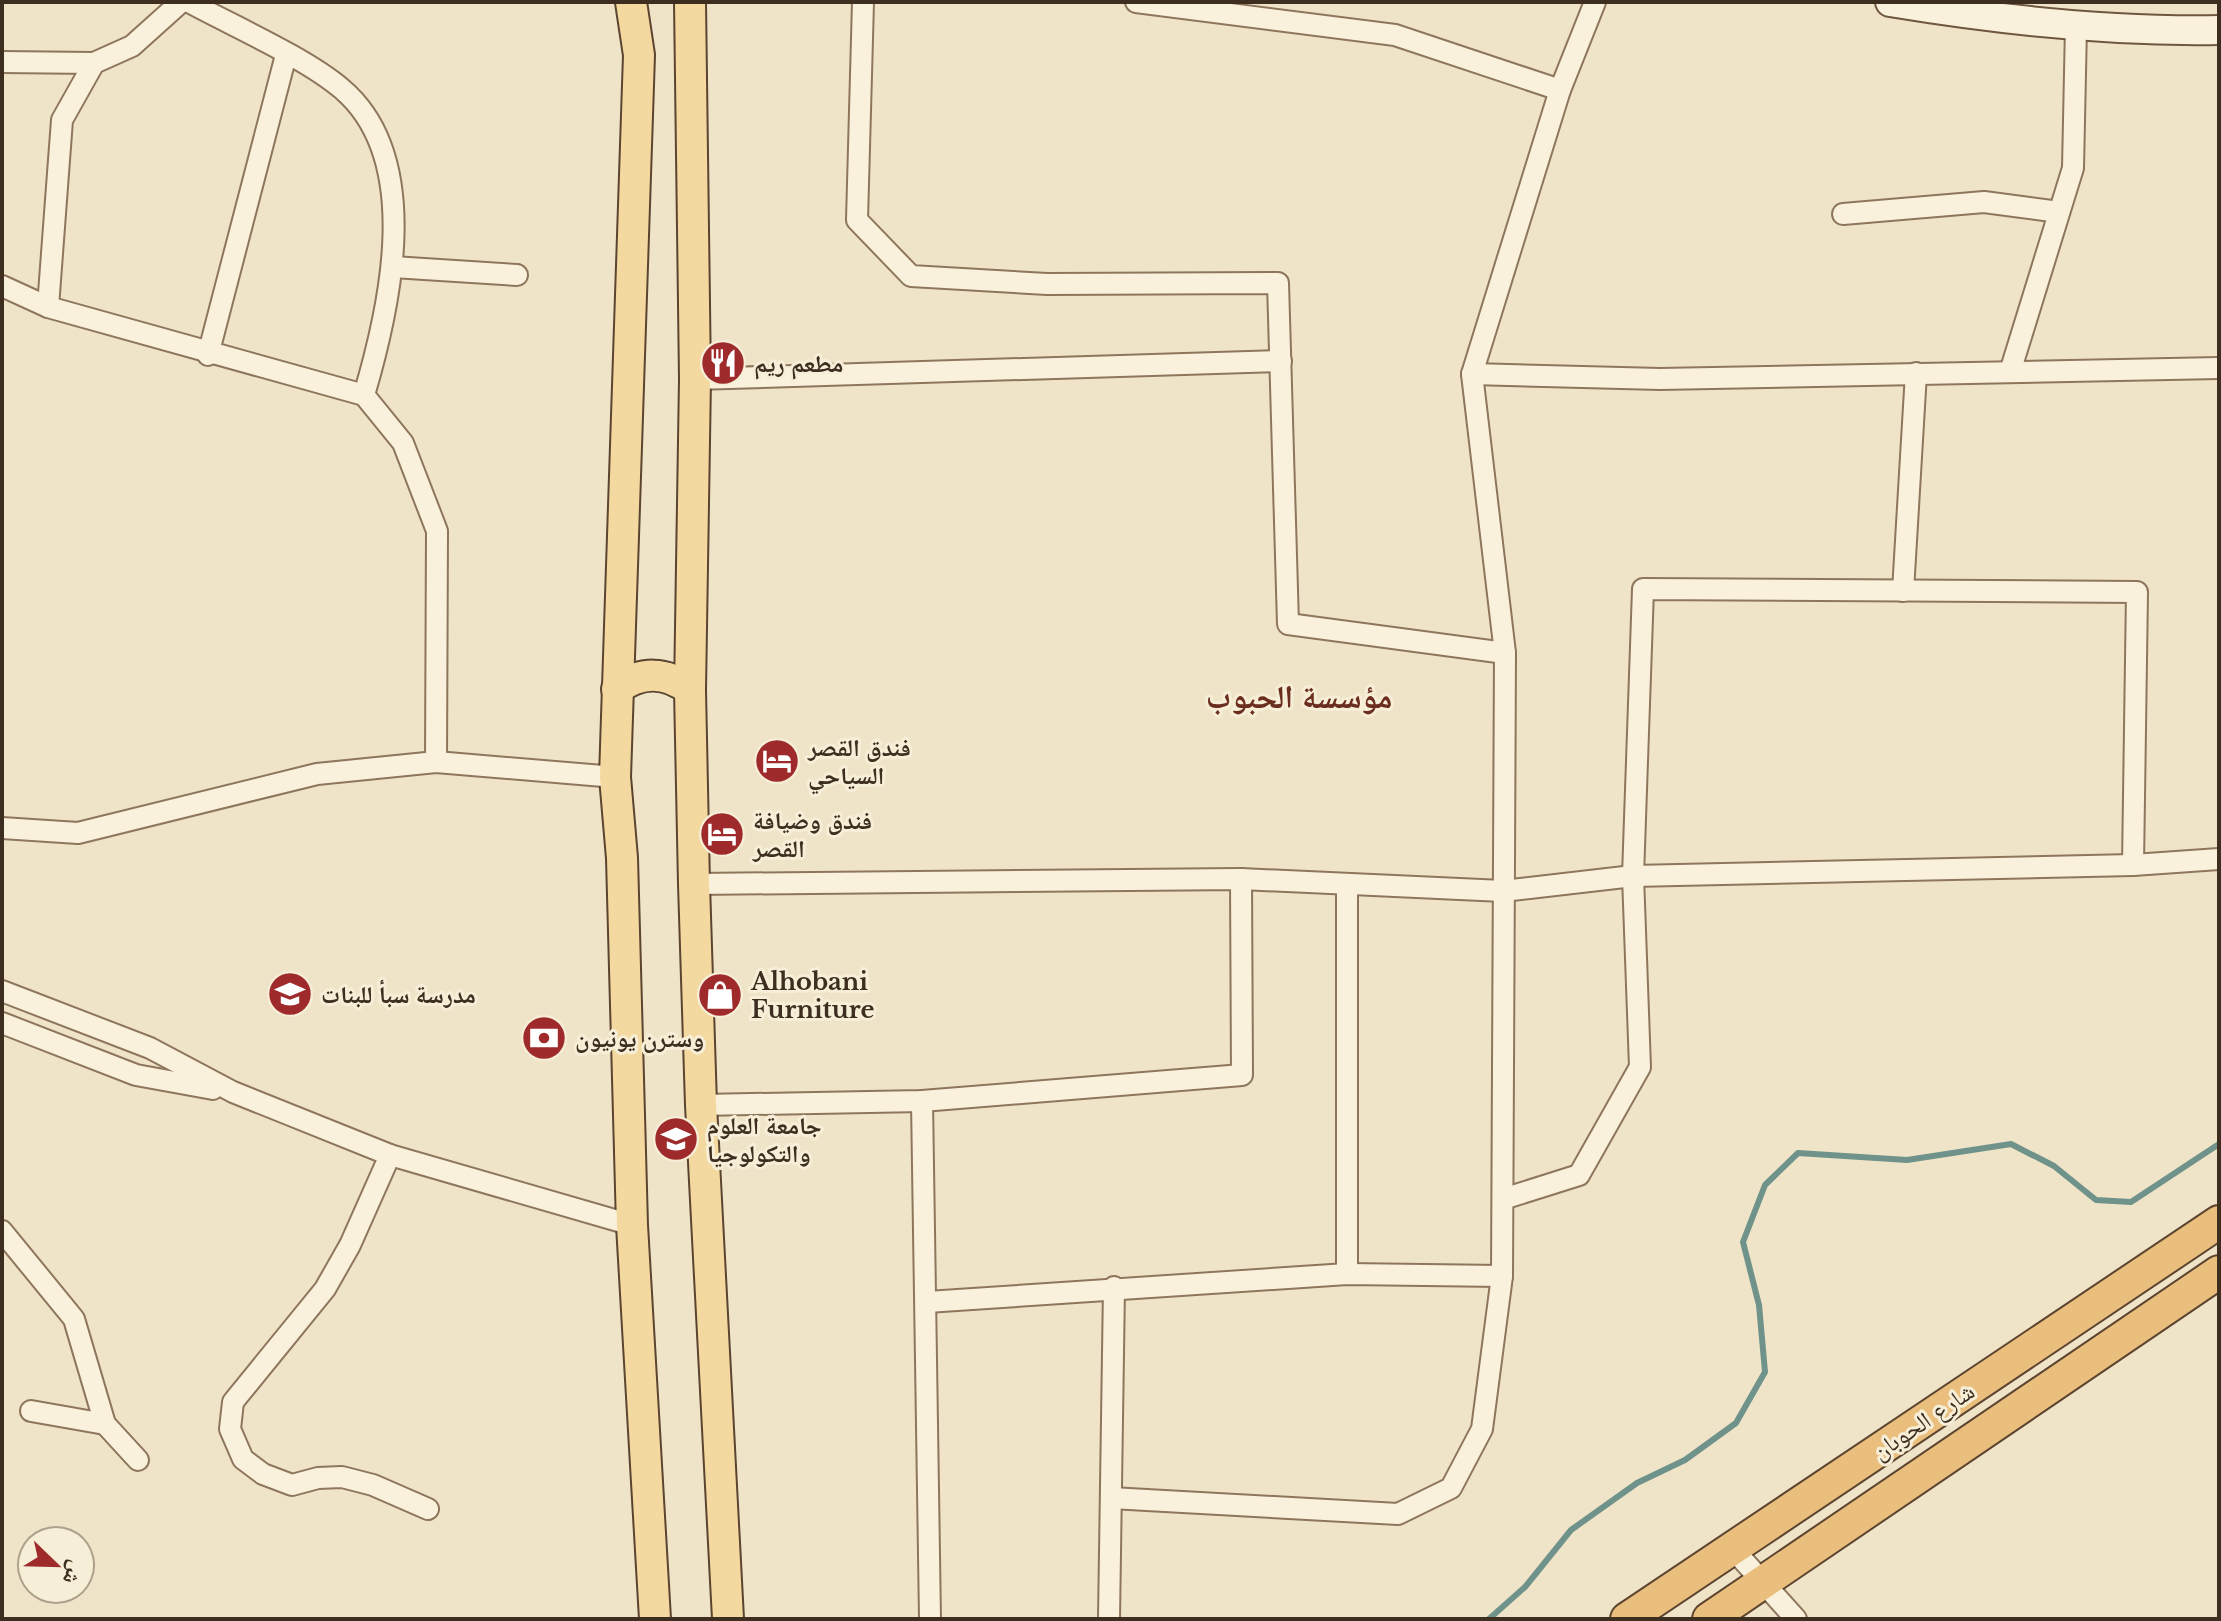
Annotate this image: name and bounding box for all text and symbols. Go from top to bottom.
restaurant icon: مطعم ريم [699,339,747,387]
place label: مطعم ريم [754,349,843,380]
district label: مؤسسة الحبوب [1206,677,1392,717]
place label: فندق القصر السياحي [807,733,911,794]
hotel icon: فندق القصر السياحي [753,737,801,785]
place label: فندق وضيافة القصر [752,806,872,863]
hotel icon: فندق وضيافة القصر [698,810,746,858]
place label: Alhobani Furniture [750,967,875,1024]
school or university icon: مدرسة سبأ للبنات [266,970,314,1018]
shop icon: Alhobani Furniture [696,971,744,1019]
place label: مدرسة سبأ للبنات [321,979,476,1009]
bank icon: وسترن يونيون [520,1014,568,1062]
place label: وسترن يونيون [575,1024,704,1053]
place label: جامعة العلوم والتكولوجيا [707,1111,822,1168]
school or university icon: جامعة العلوم والتكولوجيا [652,1115,700,1163]
street label: شارع الحوبان [1866,1376,1980,1467]
north arrow [16,1525,96,1605]
text: ش [57,1557,91,1589]

